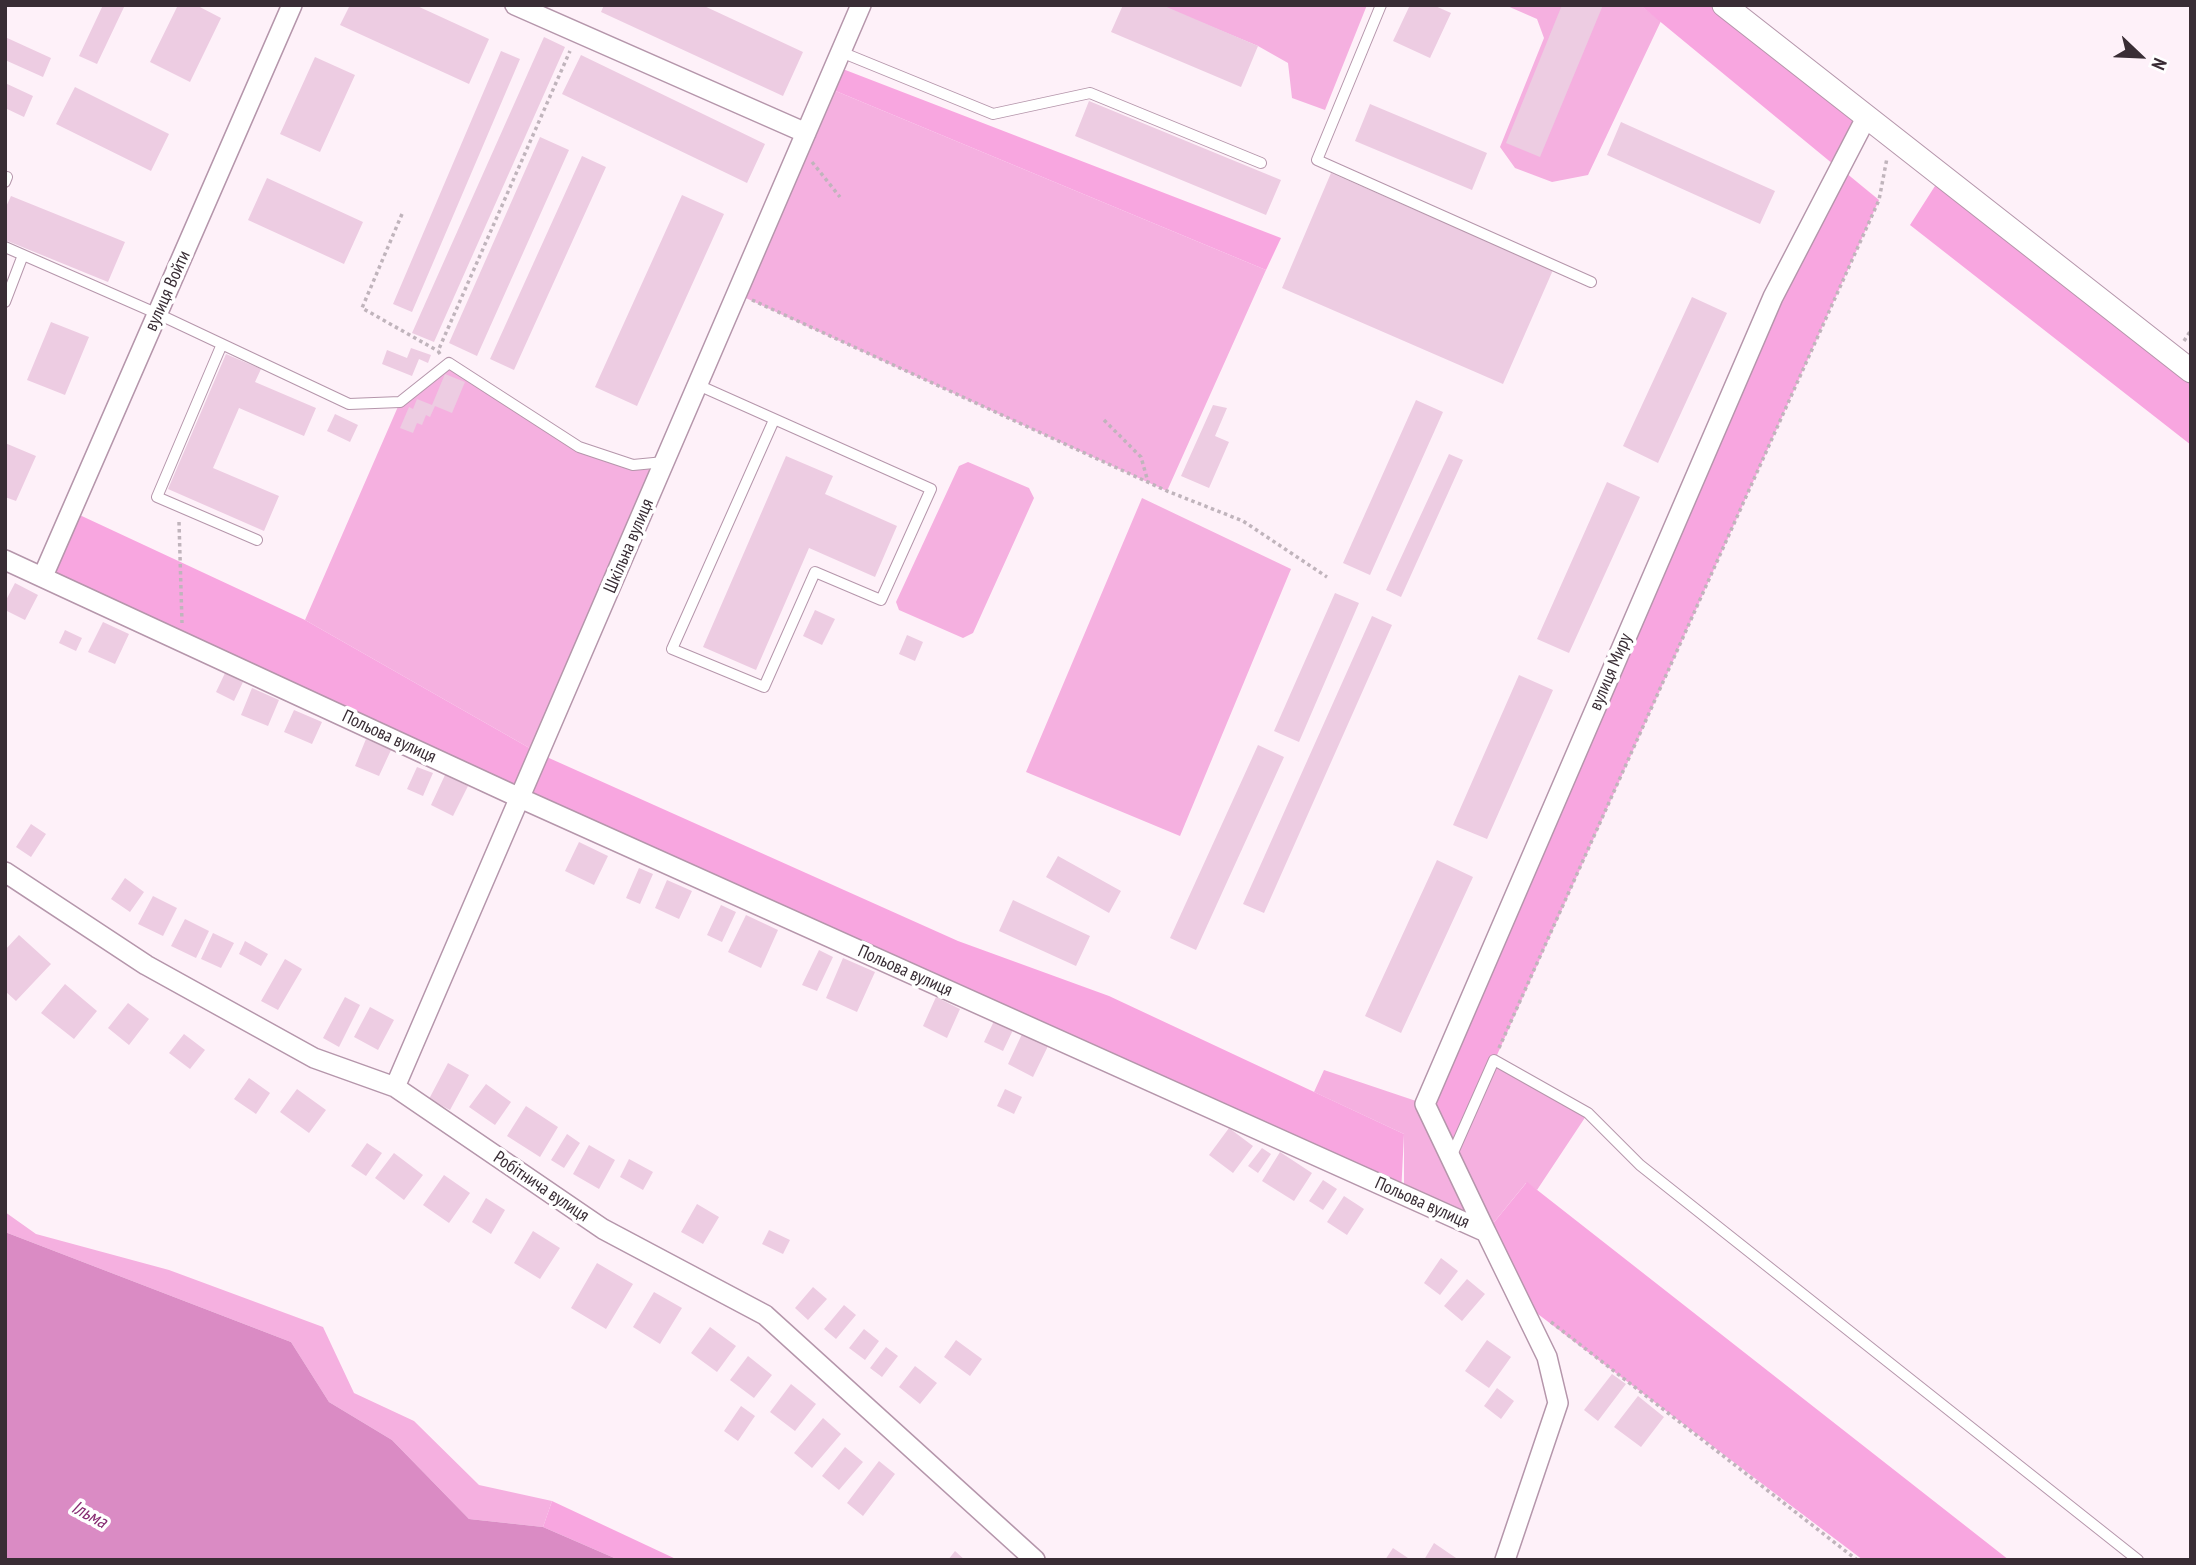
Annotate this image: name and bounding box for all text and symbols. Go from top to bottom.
north arrow [2105,21,2175,91]
text: N [2146,55,2172,74]
street label: вулиця Войти [141,248,195,334]
street label: Шкільна вулиця [599,496,659,596]
street label: вулиця Миру [1585,630,1637,714]
street label: Польова вулиця [339,706,439,768]
street label: Польова вулиця [854,941,956,1001]
street label: Робітнича вулиця [489,1147,593,1227]
street label: Польова вулиця [1371,1173,1473,1233]
water label: Ільма [67,1496,111,1534]

